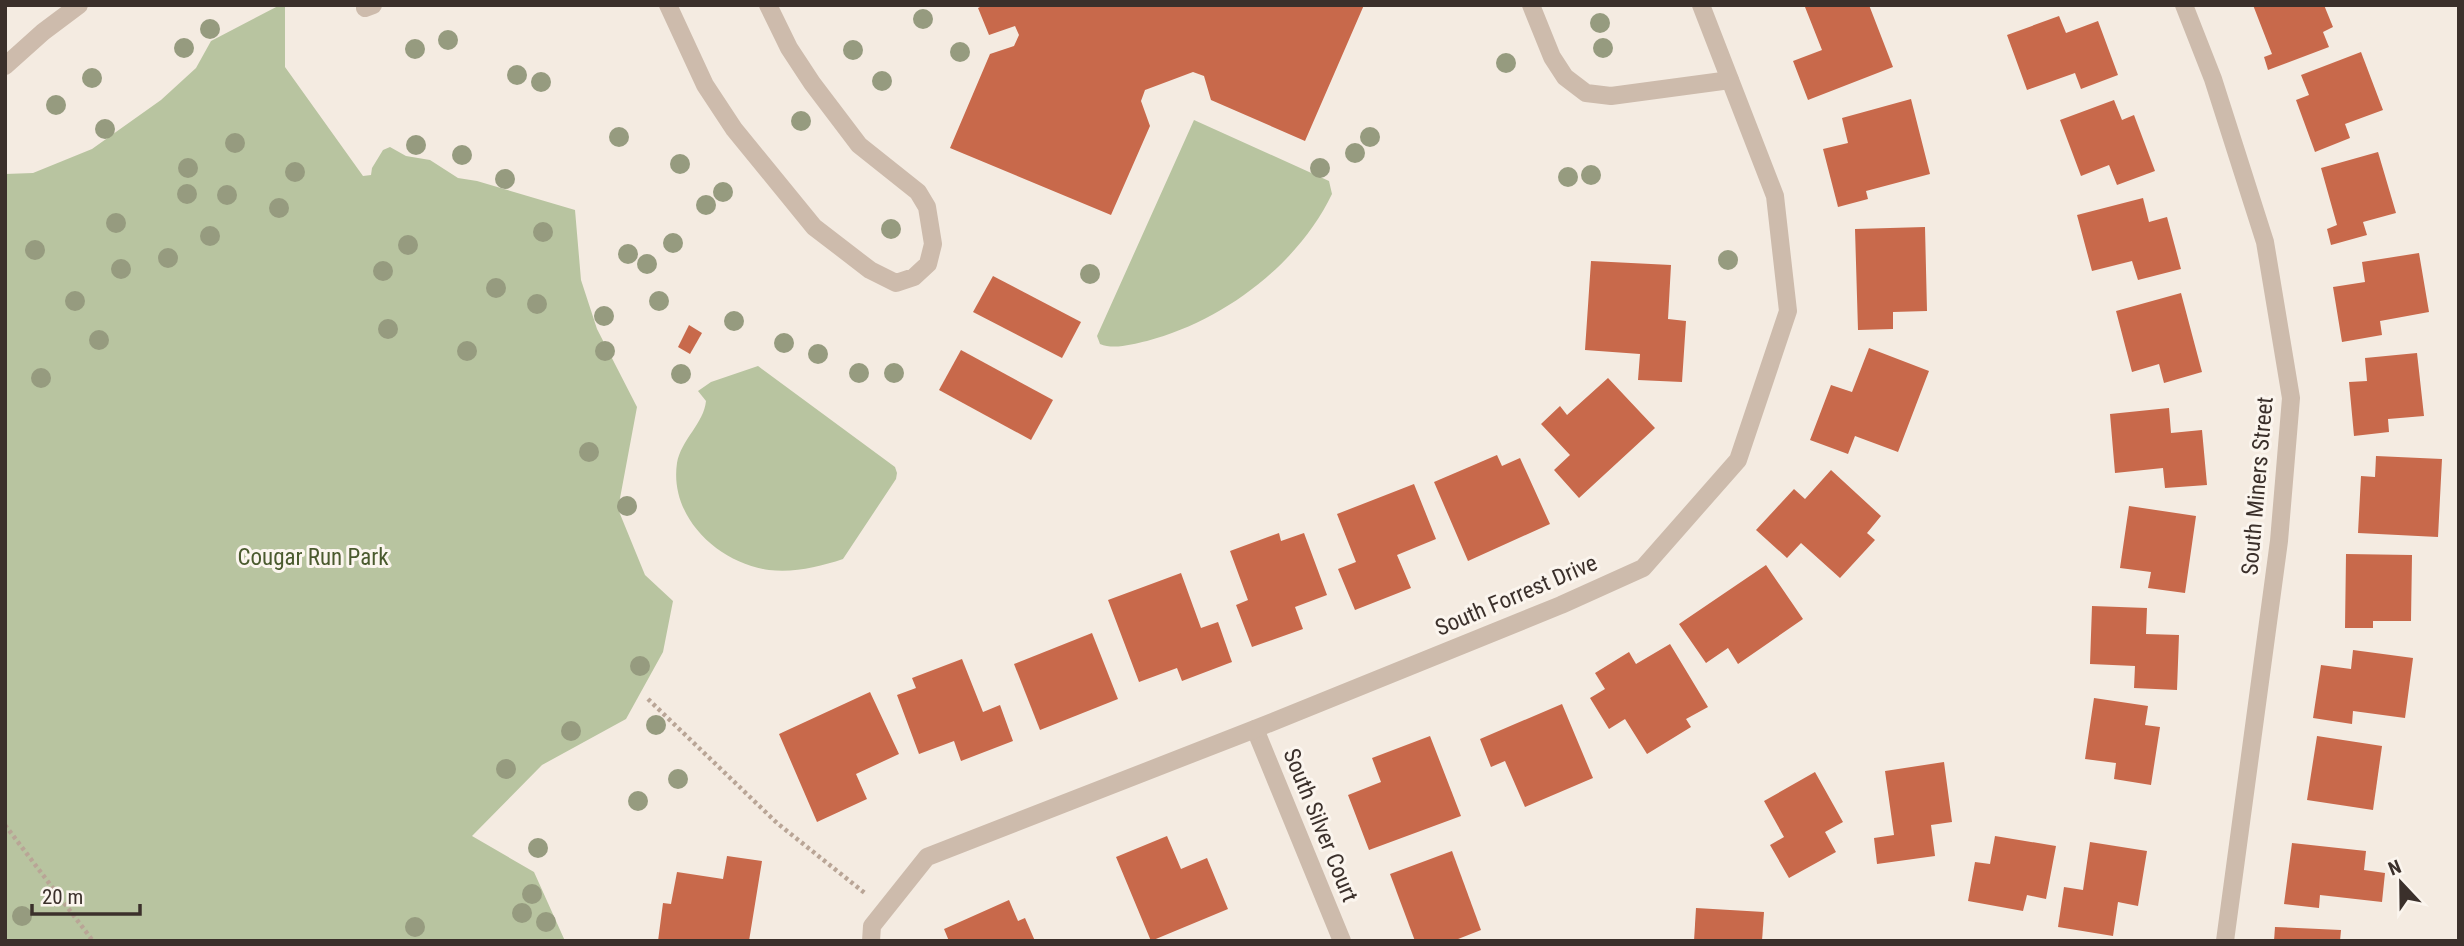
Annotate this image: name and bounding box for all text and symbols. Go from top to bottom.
street label: South Miners Street [2236,396,2279,576]
park label: Cougar Run Park [237,544,389,571]
street label: South Forrest Drive [1431,549,1601,642]
street label: South Silver Court [1277,745,1364,906]
north arrow [2366,848,2436,918]
text: N [2385,855,2405,881]
scale bar [32,872,140,916]
text: 20 m [42,885,83,909]

